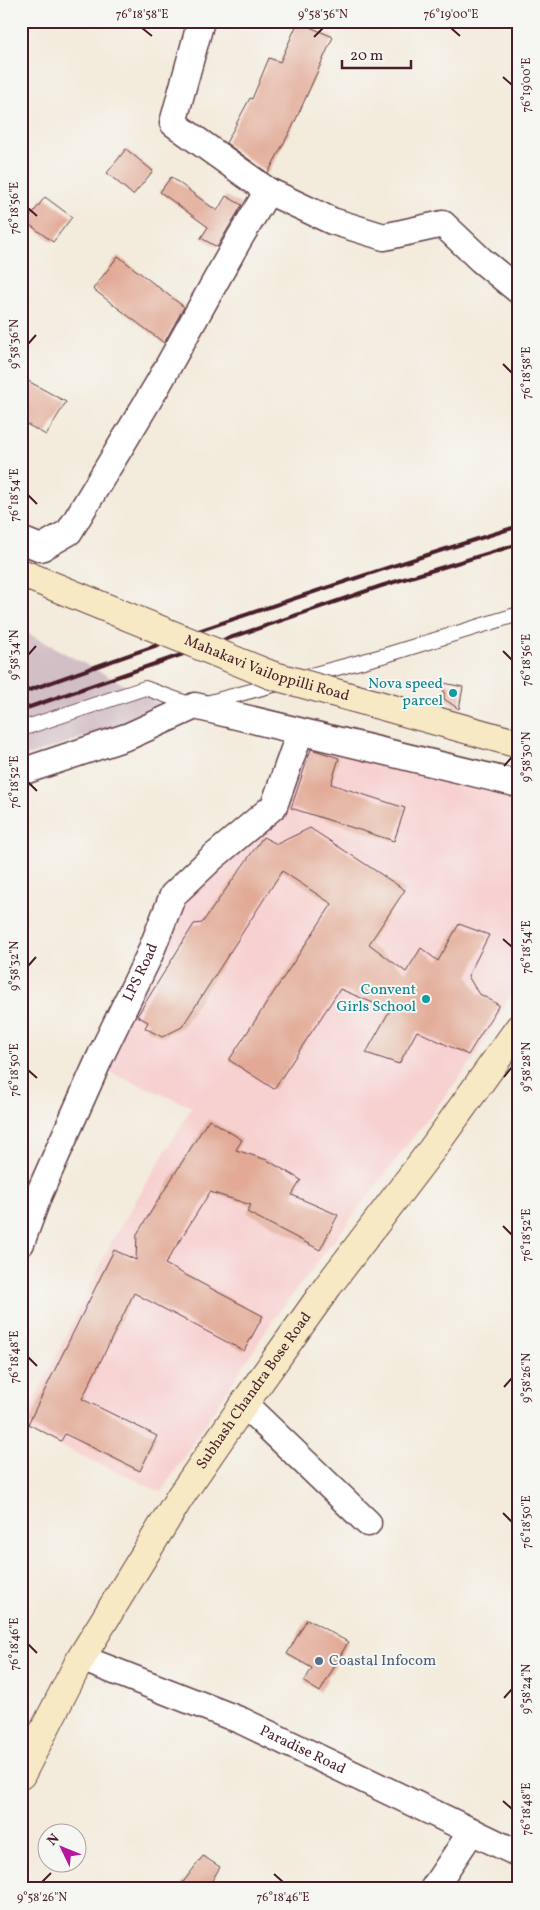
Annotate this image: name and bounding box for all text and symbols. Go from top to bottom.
text: 76°18'58"E [116,7,168,23]
text: 9°58'36"N [298,7,348,23]
text: 76°19'00"E [424,7,478,23]
scale bar [342,38,411,70]
text: 20 m [350,46,383,67]
text: 76°19'00"E [519,58,535,112]
text: 76°18'56"E [7,182,23,234]
text: 9°58'36"N [7,319,23,369]
text: 76°18'58"E [519,347,535,399]
text: 76°18'54"E [7,468,23,522]
text: 9°58'34"N [7,630,23,680]
street label: Mahakavi Vailoppilli Road [181,630,352,707]
text: 76°18'56"E [519,634,535,686]
place label: Nova speed parcel [368,674,443,712]
marker: Nova speed parcel [447,687,459,699]
text: 9°58'30"N [519,732,535,782]
text: 76°18'52"E [7,756,23,808]
text: 76°18'54"E [519,920,535,974]
street label: LPS Road [118,940,163,1005]
text: 9°58'32"N [7,941,23,991]
place label: Convent Girls School [336,980,416,1018]
marker: Convent Girls School [420,993,432,1005]
text: 9°58'28"N [519,1042,535,1092]
text: 76°18'50"E [7,1043,23,1097]
text: 76°18'52"E [519,1209,535,1261]
street label: Subhash Chandra Bose Road [192,1308,317,1474]
text: 76°18'48"E [7,1331,23,1383]
text: 9°58'26"N [519,1353,535,1403]
text: 76°18'50"E [519,1495,535,1549]
text: 76°18'46"E [7,1618,23,1671]
place label: Coastal Infocom [329,1651,436,1672]
marker: Coastal Infocom [313,1655,325,1667]
text: 9°58'24"N [519,1664,535,1714]
street label: Paradise Road [256,1720,349,1780]
text: 76°18'48"E [519,1783,535,1835]
north arrow [38,1822,88,1872]
text: N [43,1830,64,1850]
text: 9°58'26"N [17,1890,67,1906]
text: 76°18'46"E [257,1890,310,1906]

